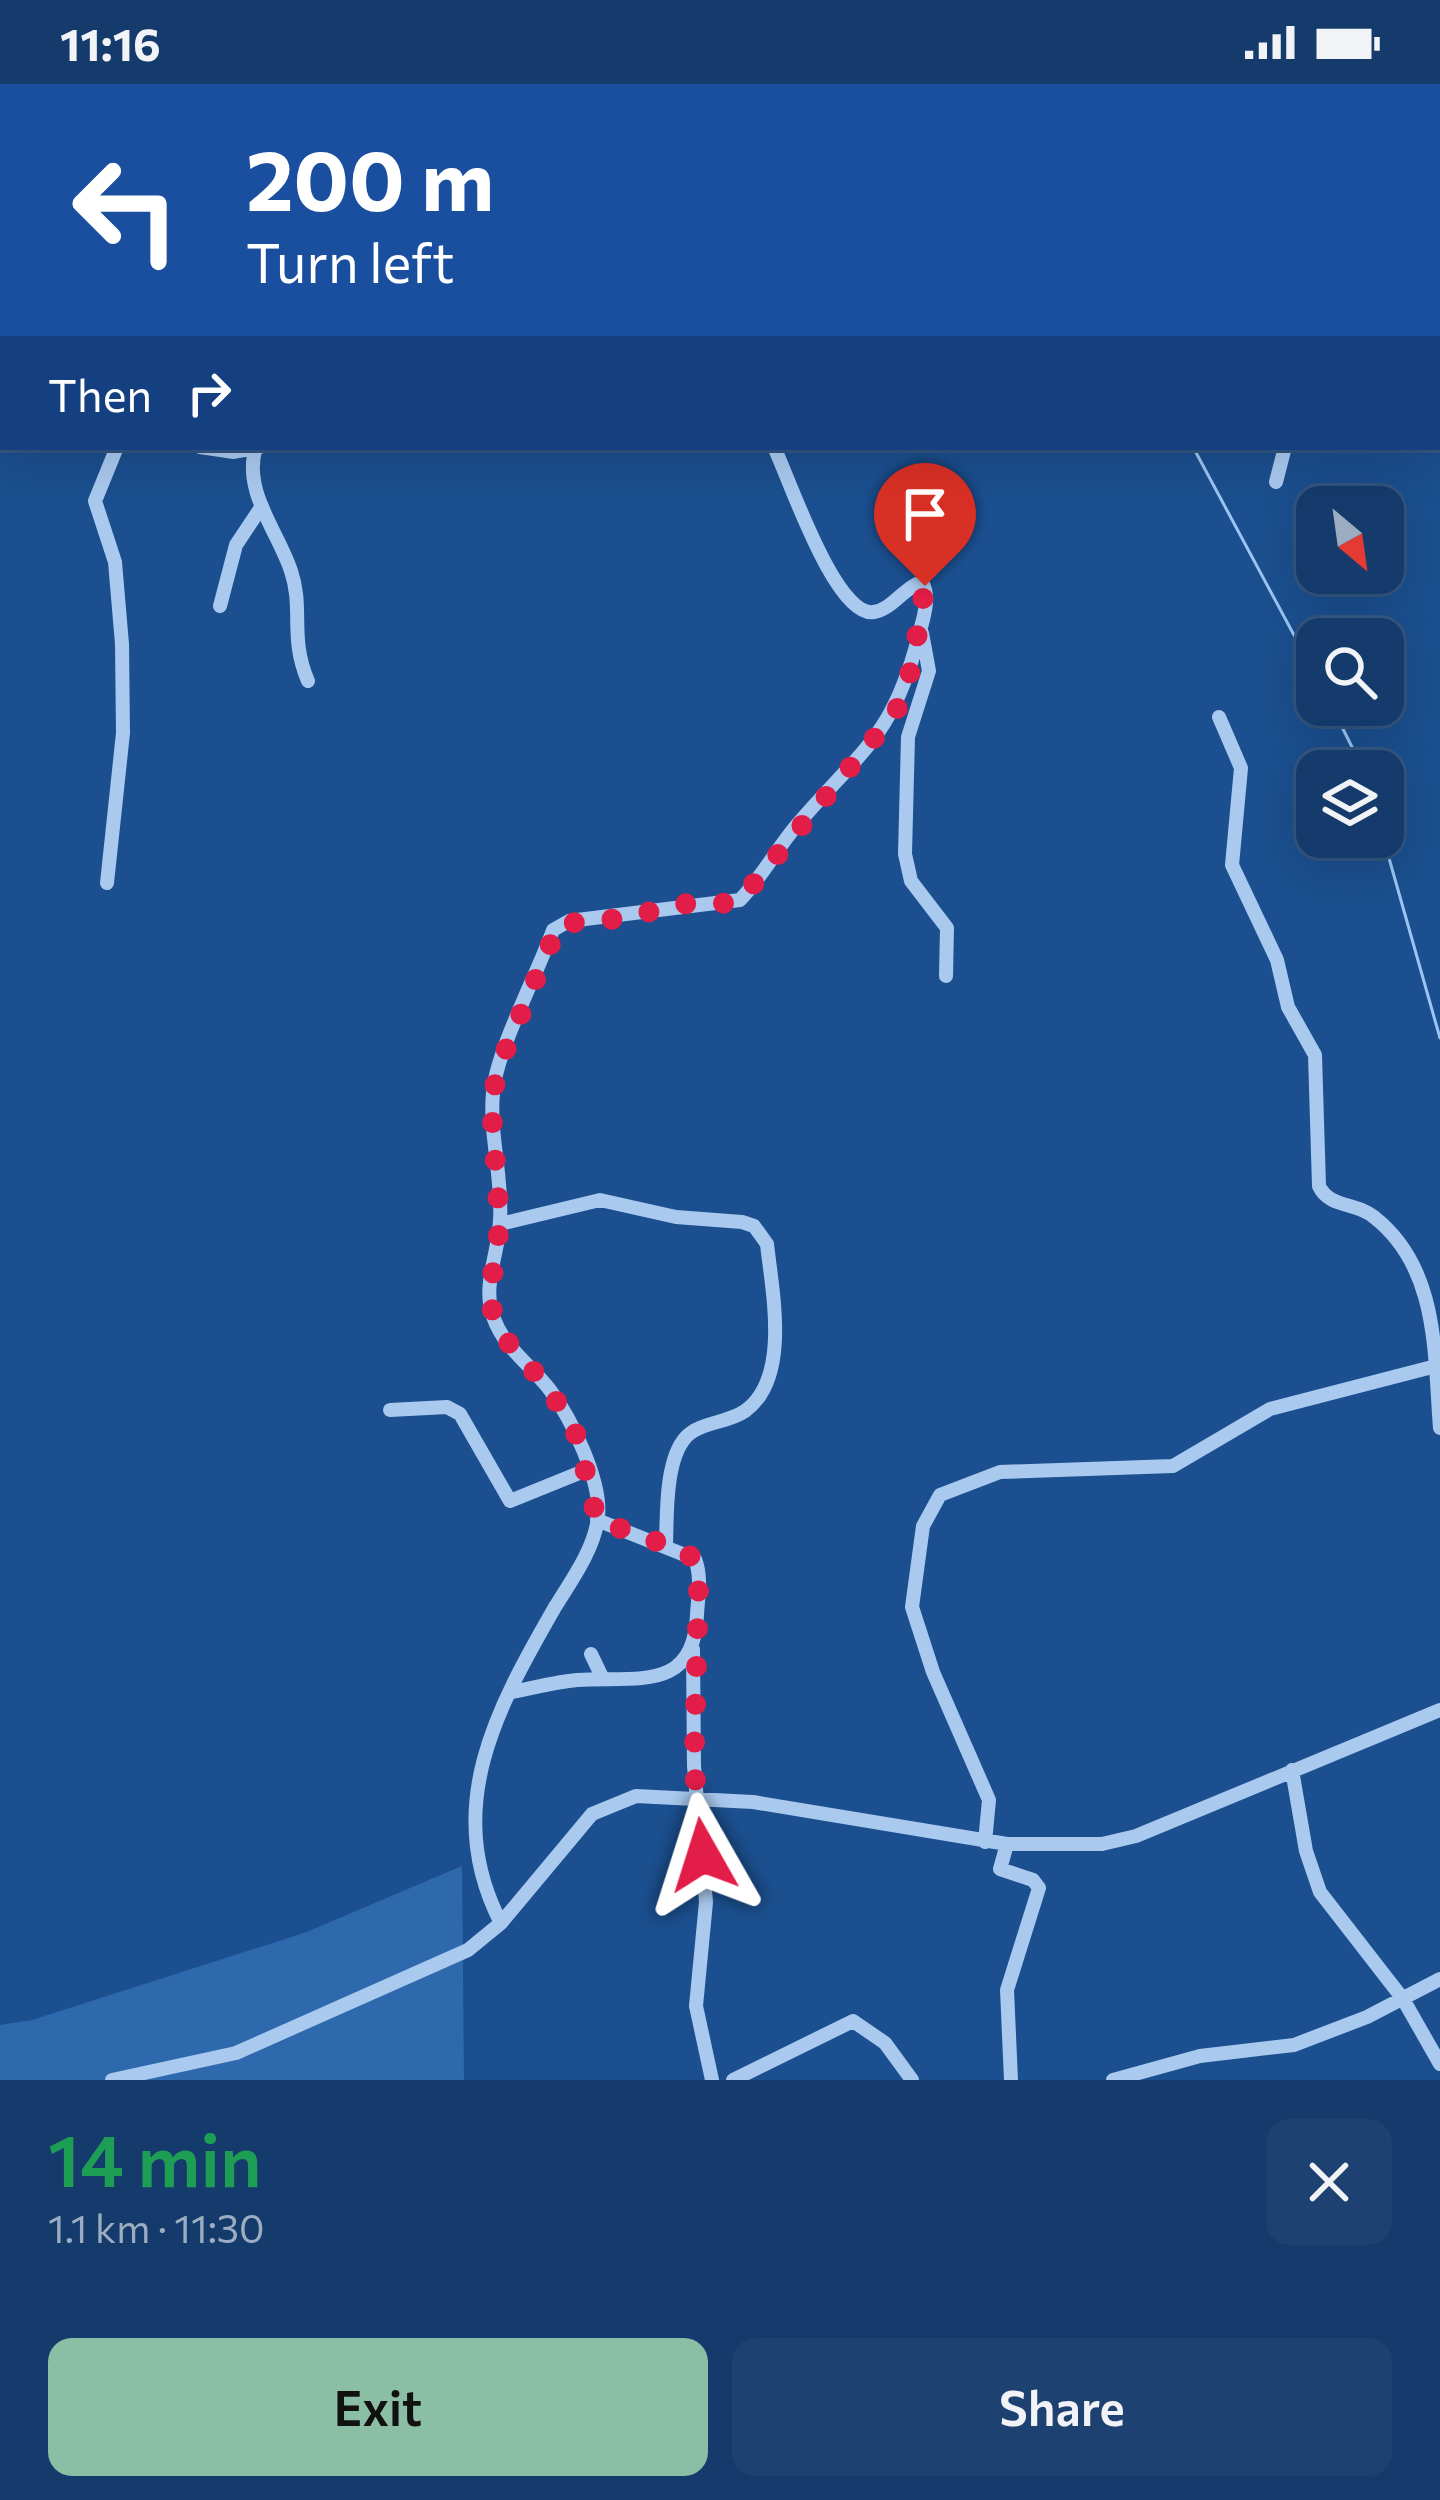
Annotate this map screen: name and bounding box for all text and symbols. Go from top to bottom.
text: 11:16 [60,15,161,70]
text: 200 m [246,126,494,228]
icon: left [48,132,204,288]
text: Turn left [246,228,454,294]
icon: right [176,360,242,426]
text: Then [48,366,152,421]
pin [874,463,976,586]
icon: arrive [892,481,958,547]
north arrow [1296,486,1404,594]
map controls [1296,486,1404,858]
button: search [1296,618,1404,726]
button: layers [1296,750,1404,858]
position arrow [640,1792,766,1918]
text: 14 min [48,2114,261,2202]
button: close [1266,2119,1392,2245]
text: 1.1 km · 11:30 [48,2203,265,2251]
button: Exit [48,2338,708,2476]
button: Share [732,2338,1392,2476]

